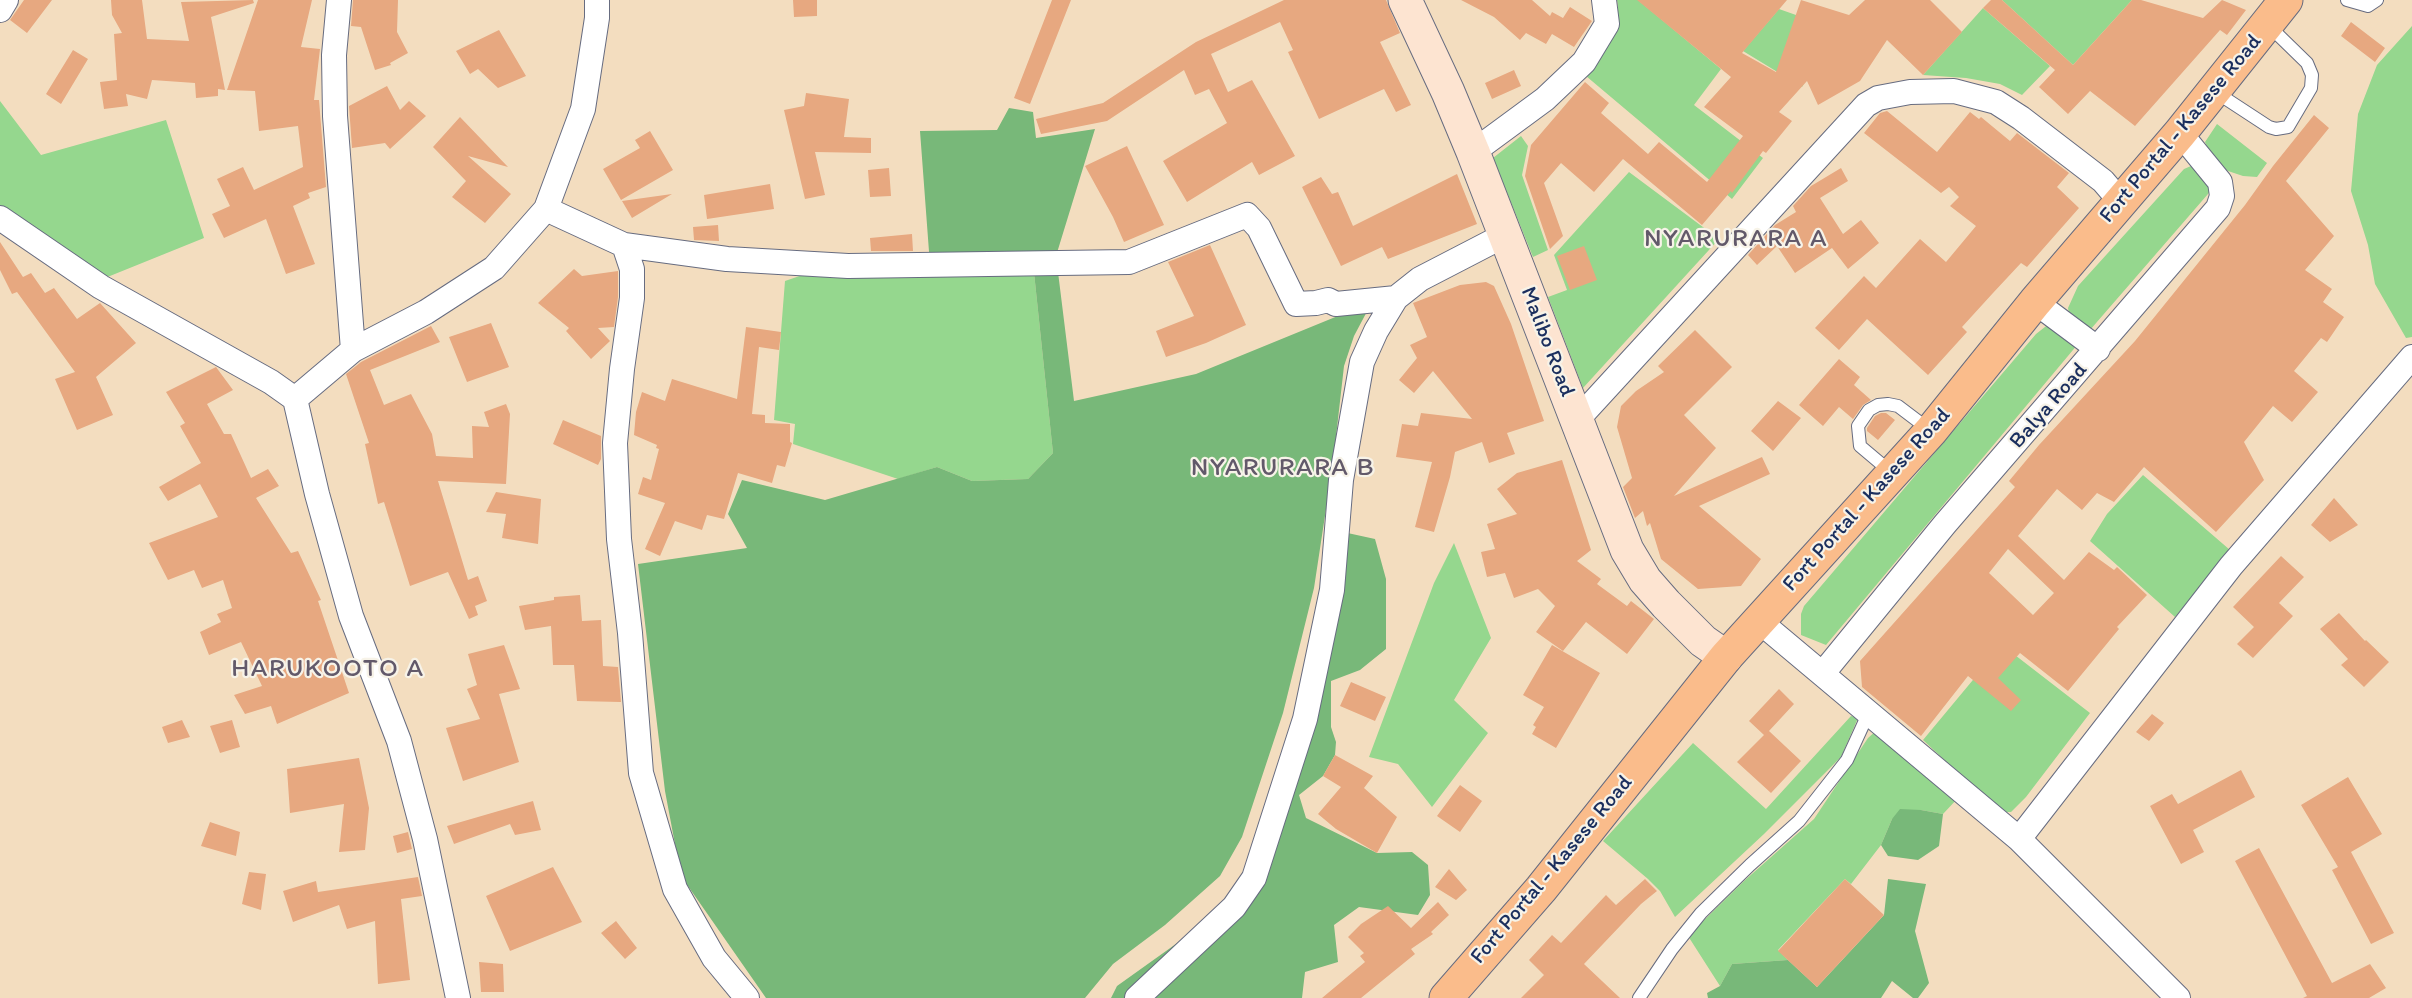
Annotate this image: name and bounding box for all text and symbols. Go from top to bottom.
street label: Fort Portal - Kasese Road [2094,29,2268,229]
district label: NYARURARA A [1643,223,1829,255]
street label: Malibo Road [1514,283,1580,401]
street label: Balya Road [2004,358,2094,454]
street label: Fort Portal - Kasese Road [1778,403,1956,597]
district label: NYARURARA B [1190,452,1376,484]
district label: HARUKOOTO A [231,653,425,685]
street label: Fort Portal - Kasese Road [1465,770,1639,970]

